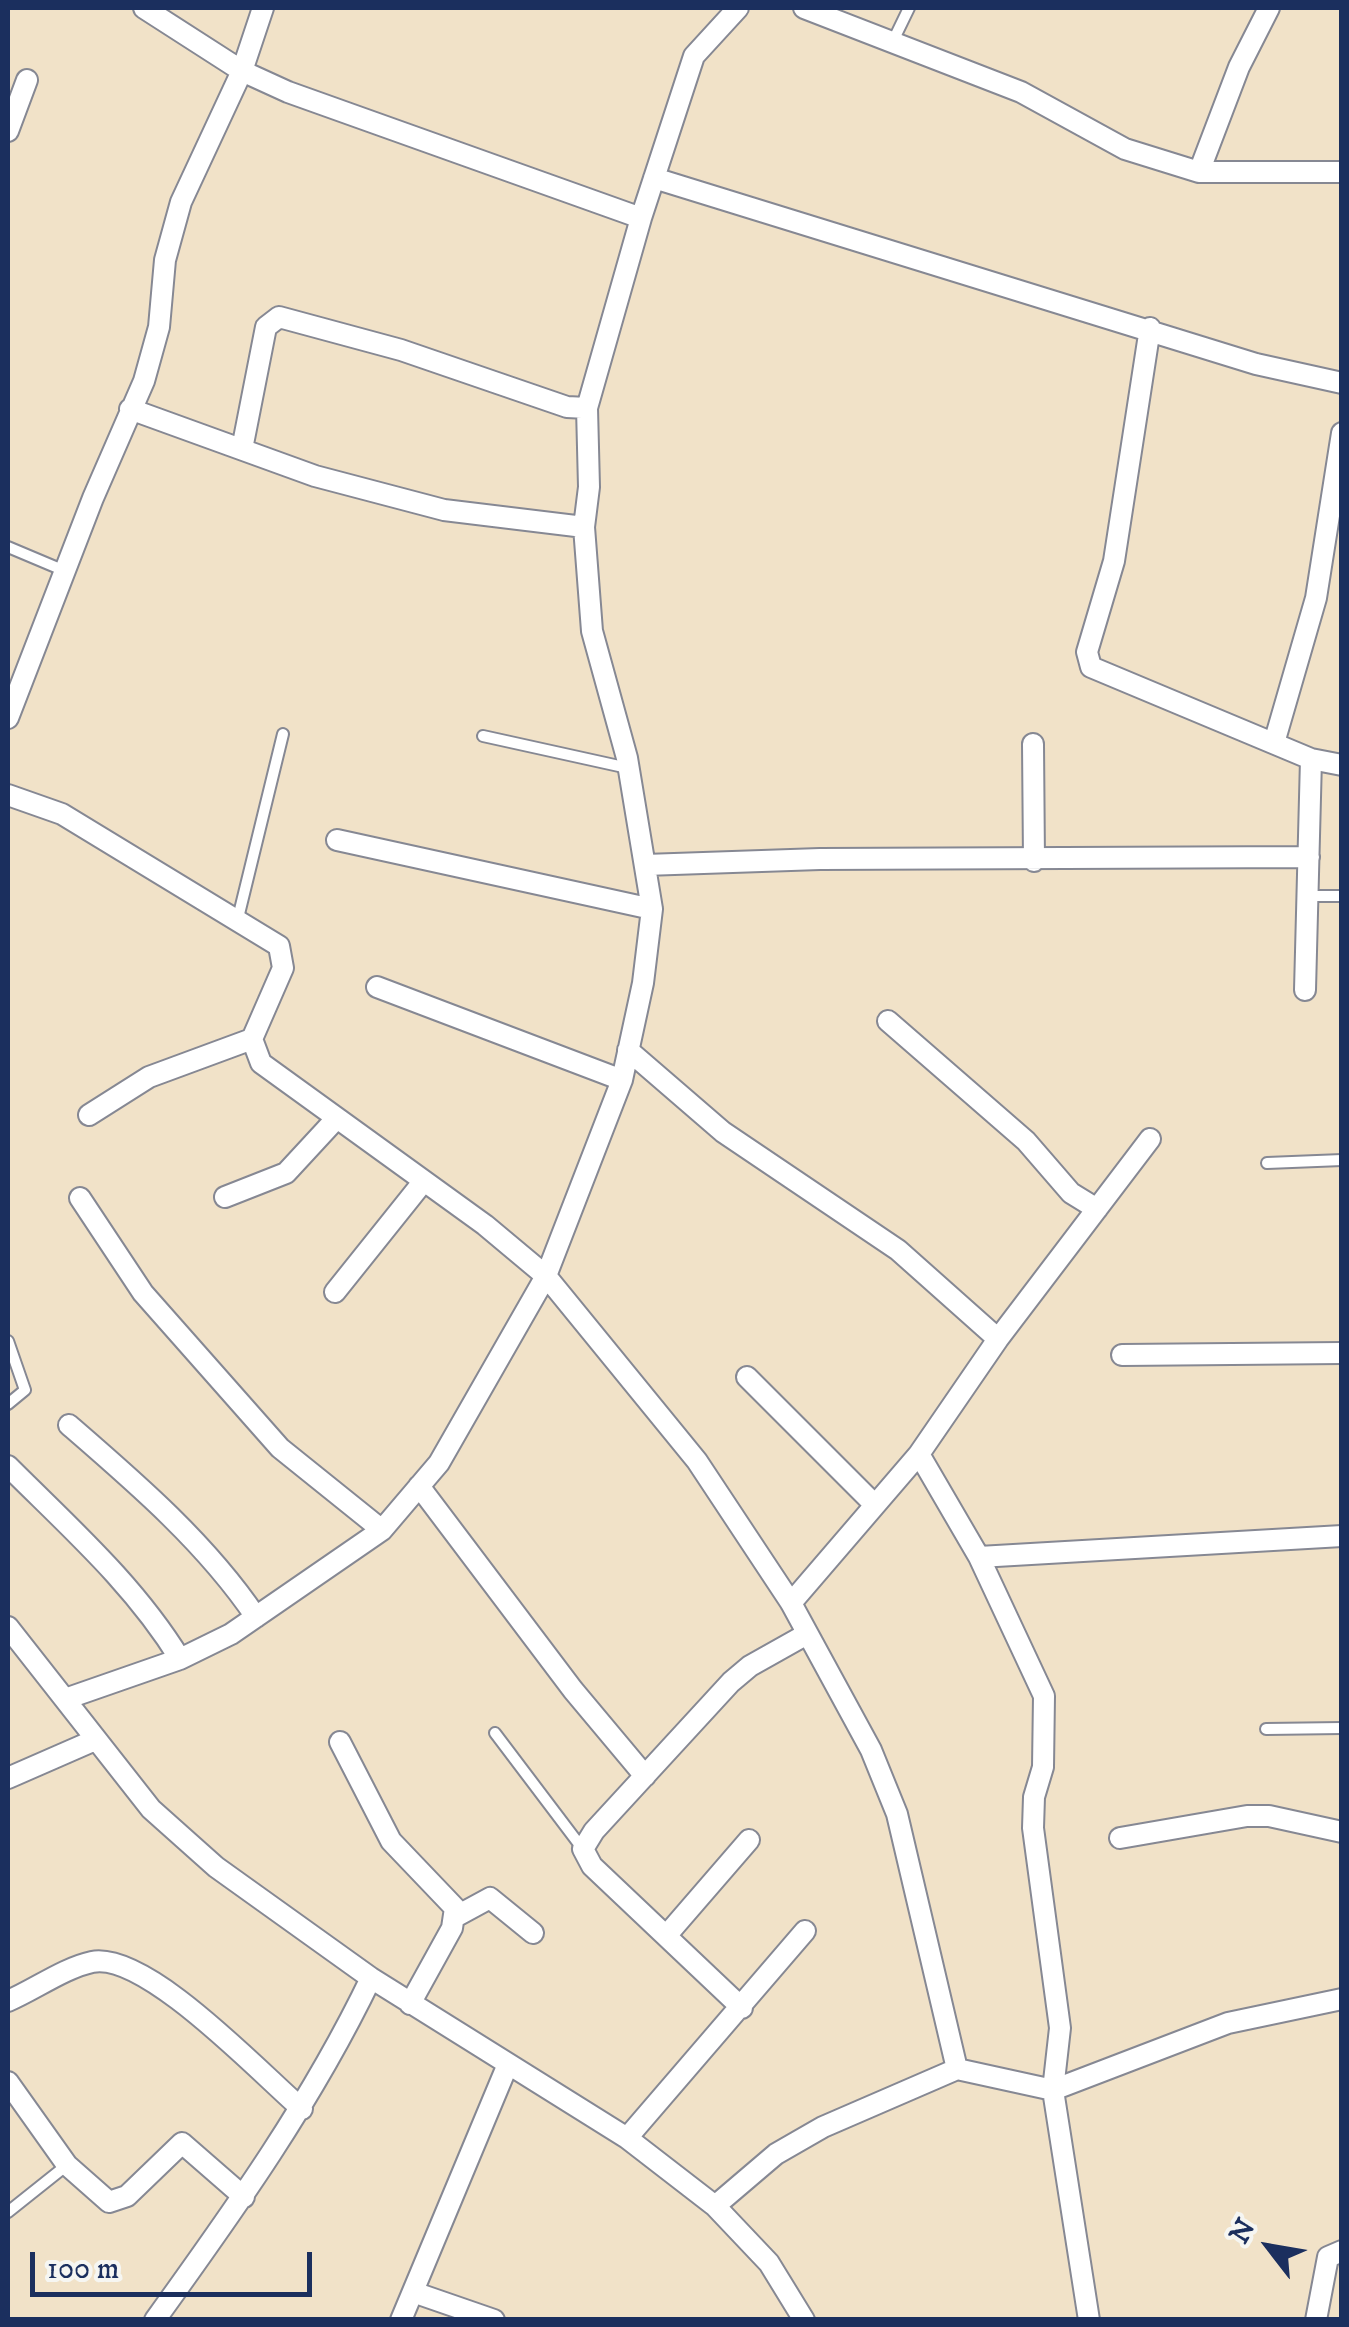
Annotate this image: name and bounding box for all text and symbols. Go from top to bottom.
north arrow [1219,2197,1319,2297]
text: N [1222,2212,1264,2250]
scale bar [35,2232,318,2294]
text: 100 m [47,2251,119,2288]

